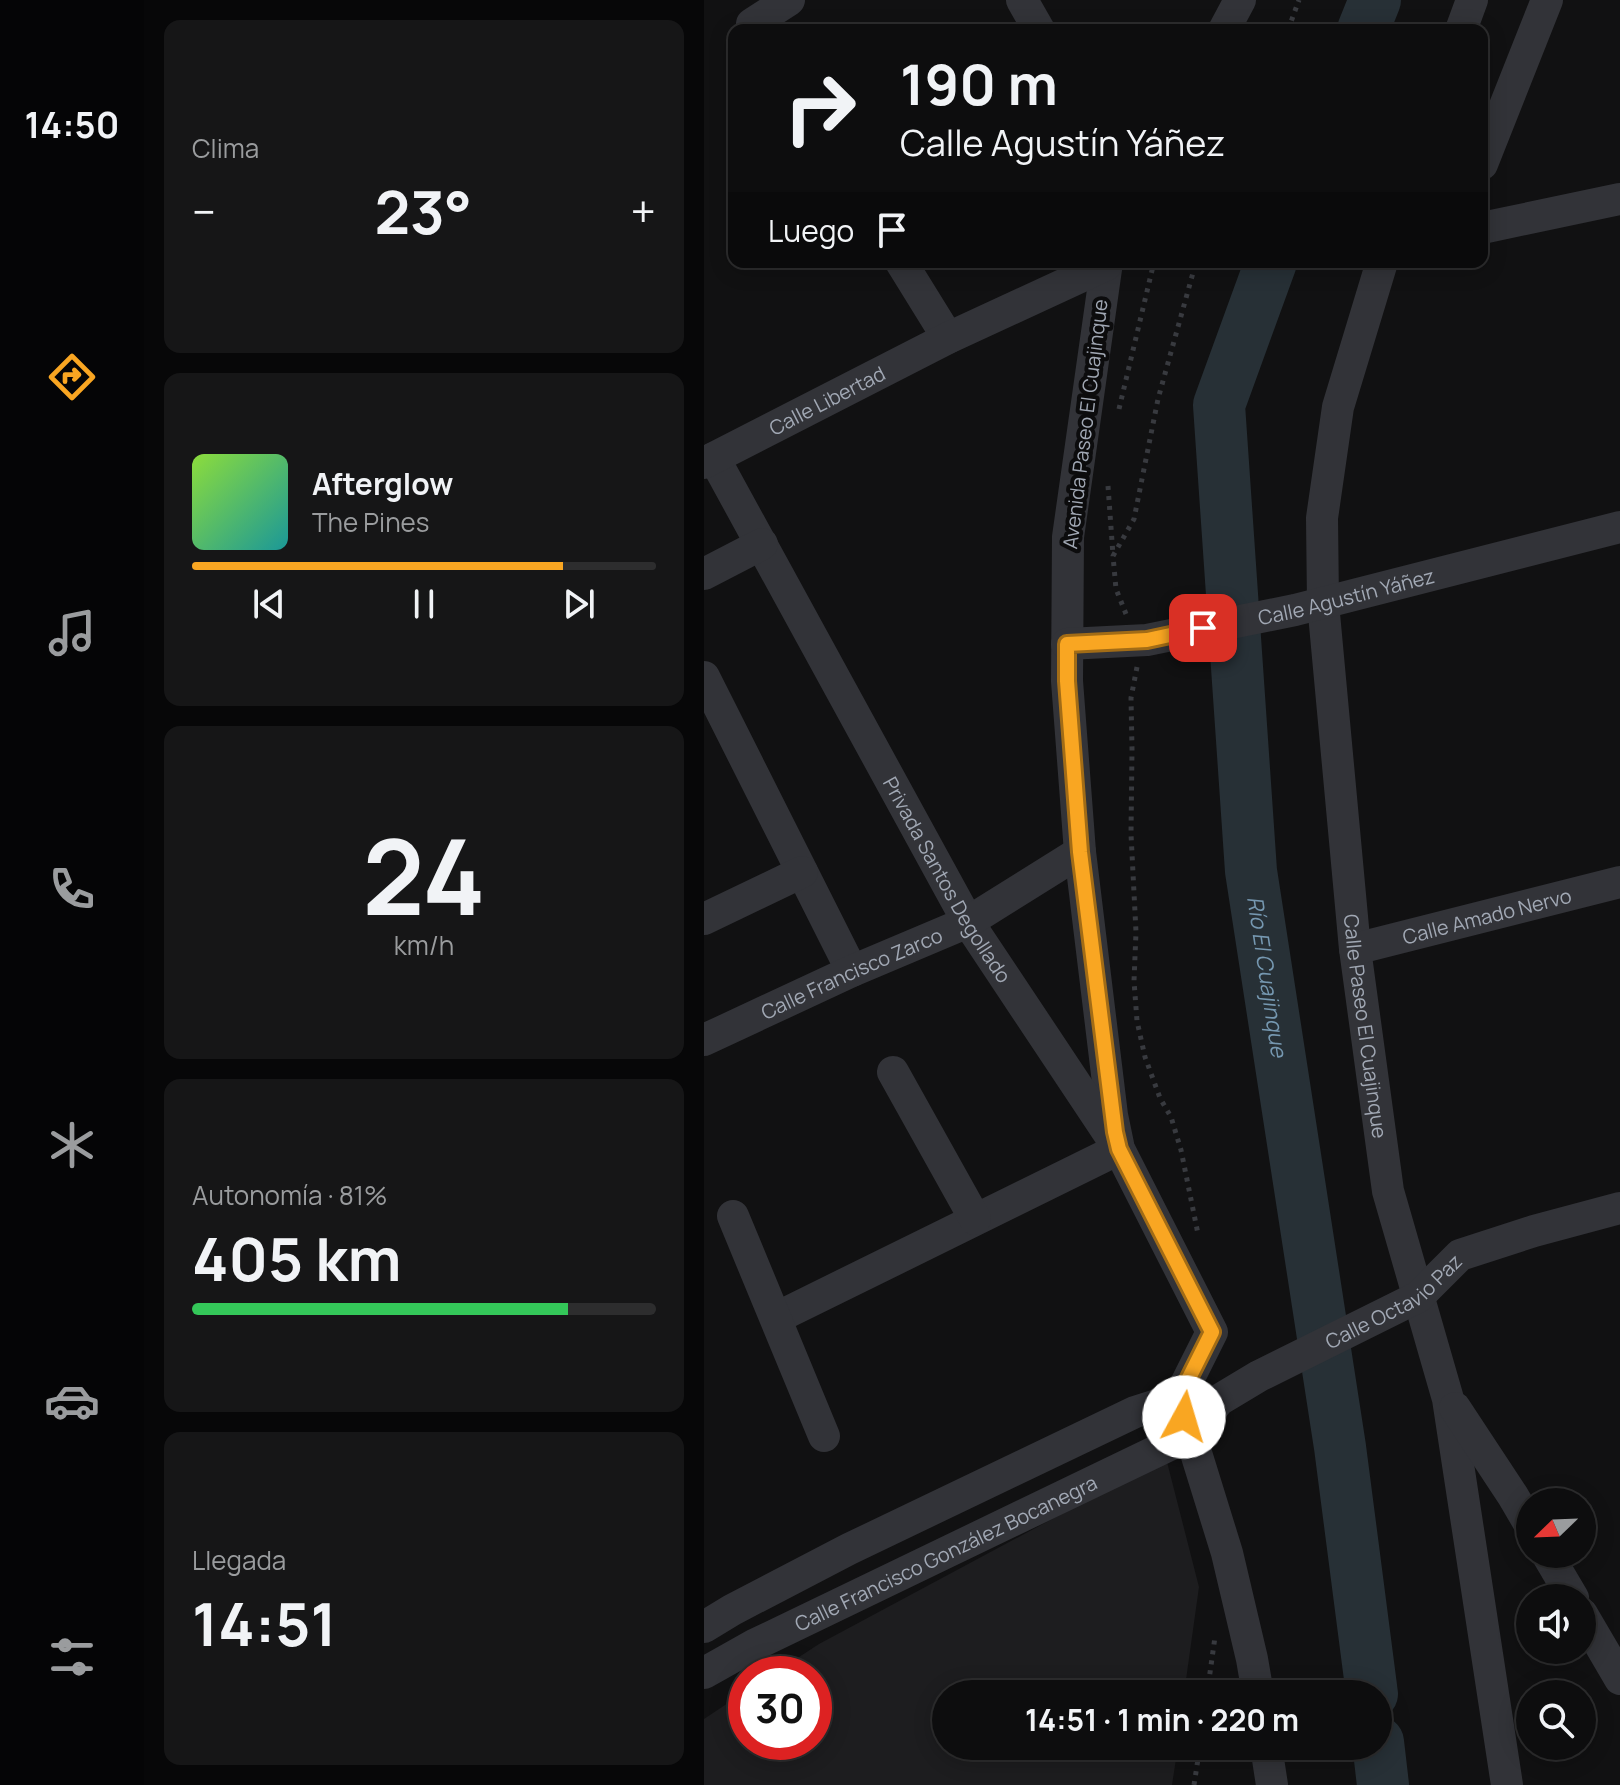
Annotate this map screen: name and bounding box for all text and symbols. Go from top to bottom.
text: 190 m [900,45,1058,122]
icon: right [768,56,872,160]
text: 14:50 [25,100,119,149]
text: Calle Agustín Yáñez [900,118,1225,167]
text: Clima [192,130,259,166]
text: 23° [374,170,472,252]
text: − [192,181,216,241]
text: + [631,181,656,241]
icon: arrive [870,208,914,252]
text: Luego [768,210,854,251]
street label: Avenida Paseo El Cuajinque [1056,297,1114,551]
icon: directions [44,349,100,405]
street label: Calle Libertad [764,359,890,441]
text: Afterglow [312,463,453,504]
text: The Pines [312,504,429,540]
street label: Calle Agustín Yáñez [1256,561,1437,631]
icon: previous [247,582,291,626]
icon: pause [402,582,446,626]
icon: next [557,582,601,626]
pin [1169,594,1237,662]
icon: music [44,605,100,661]
icon: arrive [1181,606,1225,650]
street label: Privada Santos Degollado [877,772,1018,988]
text: 24 [362,804,486,946]
icon: phone [44,861,100,917]
street label: Calle Amado Nervo [1400,881,1574,950]
water label: Río El Cuajinque [1240,894,1295,1060]
street label: Calle Paseo El Cuajinque [1338,913,1394,1140]
street label: Calle Francisco Zarco [756,921,946,1025]
text: km/h [394,927,454,963]
icon: climate [44,1117,100,1173]
text: Autonomía · 81% [192,1177,387,1213]
text: 405 km [192,1217,401,1299]
street label: Calle Octavio Paz [1320,1247,1468,1355]
icon: car [44,1373,100,1429]
position arrow [1142,1375,1226,1459]
street label: Calle Francisco González Bocanegra [790,1468,1101,1637]
north arrow [1516,1488,1596,1568]
map controls [1516,1488,1596,1760]
text: Llegada [192,1542,286,1578]
text: 14:51 [192,1582,337,1664]
button: sound [1516,1584,1596,1664]
icon: filters [44,1629,100,1685]
speed limit sign: 30 [728,1656,832,1760]
button: search [1516,1680,1596,1760]
text: 14:51 · 1 min · 220 m [1025,1699,1299,1740]

